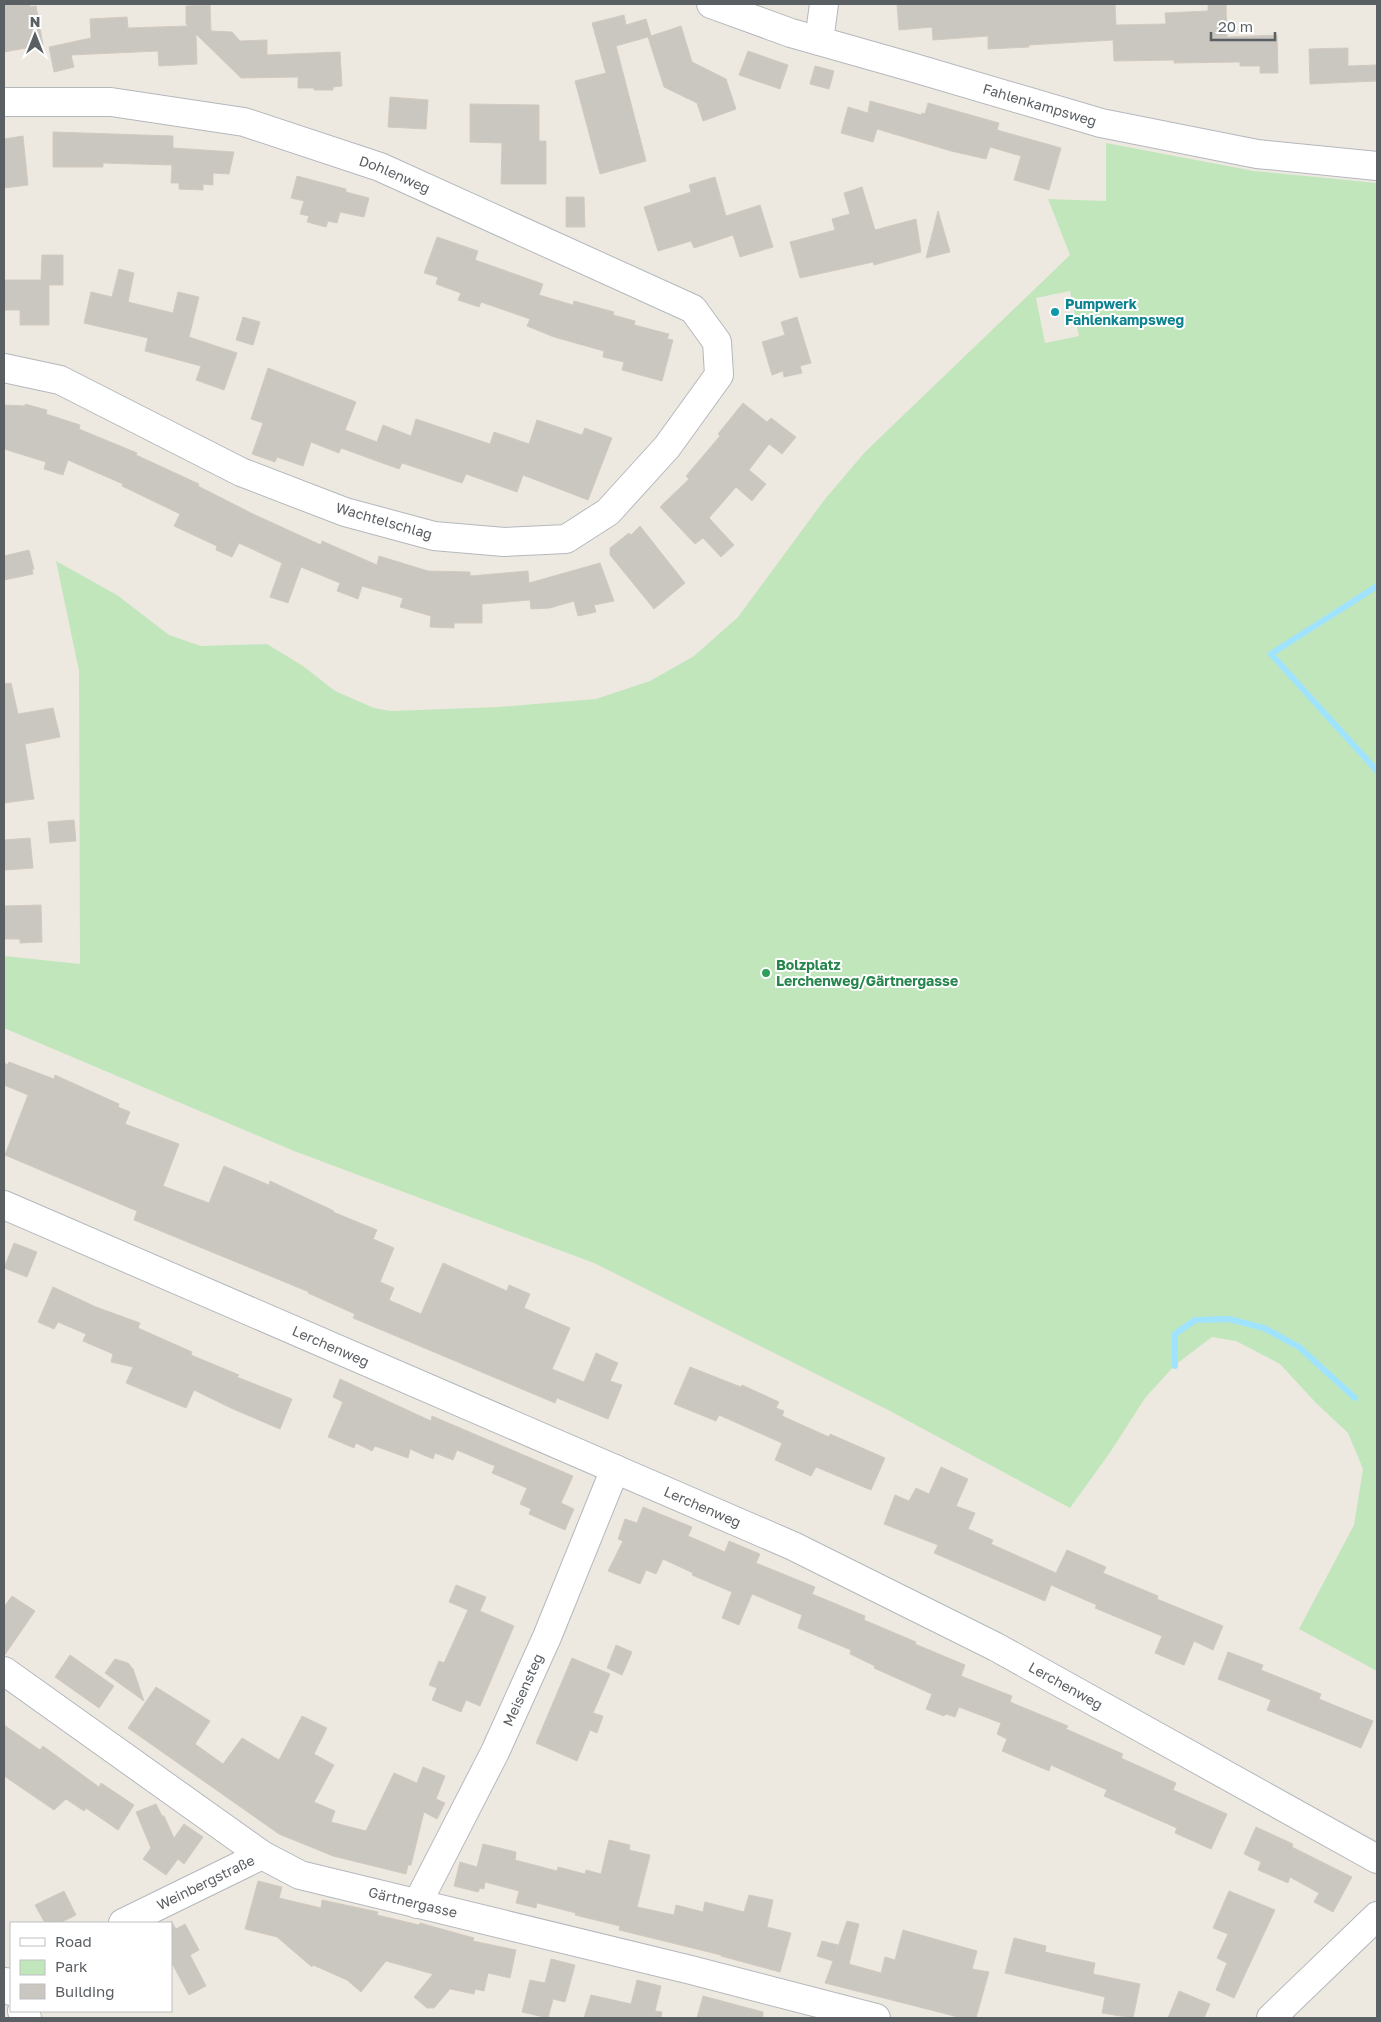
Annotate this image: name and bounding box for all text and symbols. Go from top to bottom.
north arrow [10,10,60,60]
scale bar [1211,10,1275,42]
text: N [30,13,40,30]
text: 20 m [1218,17,1253,35]
street label: Fahlenkampsweg [981,80,1099,129]
street label: Dohlenweg [357,152,433,197]
place label: Pumpwerk Fahlenkampsweg [1065,295,1184,328]
marker: Pumpwerk Fahlenkampsweg [1049,306,1061,318]
street label: Wachtelschlag [334,499,434,542]
place label: Bolzplatz Lerchenweg/Gärtnergasse [776,956,958,989]
marker: Bolzplatz Lerchenweg/Gärtnergasse [760,967,772,979]
street label: Lerchenweg [290,1322,372,1370]
street label: Lerchenweg [662,1482,744,1531]
street label: Meisensteg [499,1651,546,1729]
street label: Lerchenweg [1026,1658,1106,1713]
street label: Weinbergstraße [154,1851,257,1913]
street label: Gärtnergasse [367,1883,459,1921]
legend [10,1922,172,2012]
text: Road [55,1932,92,1950]
text: Park [55,1957,88,1975]
text: Building [55,1982,115,2000]

